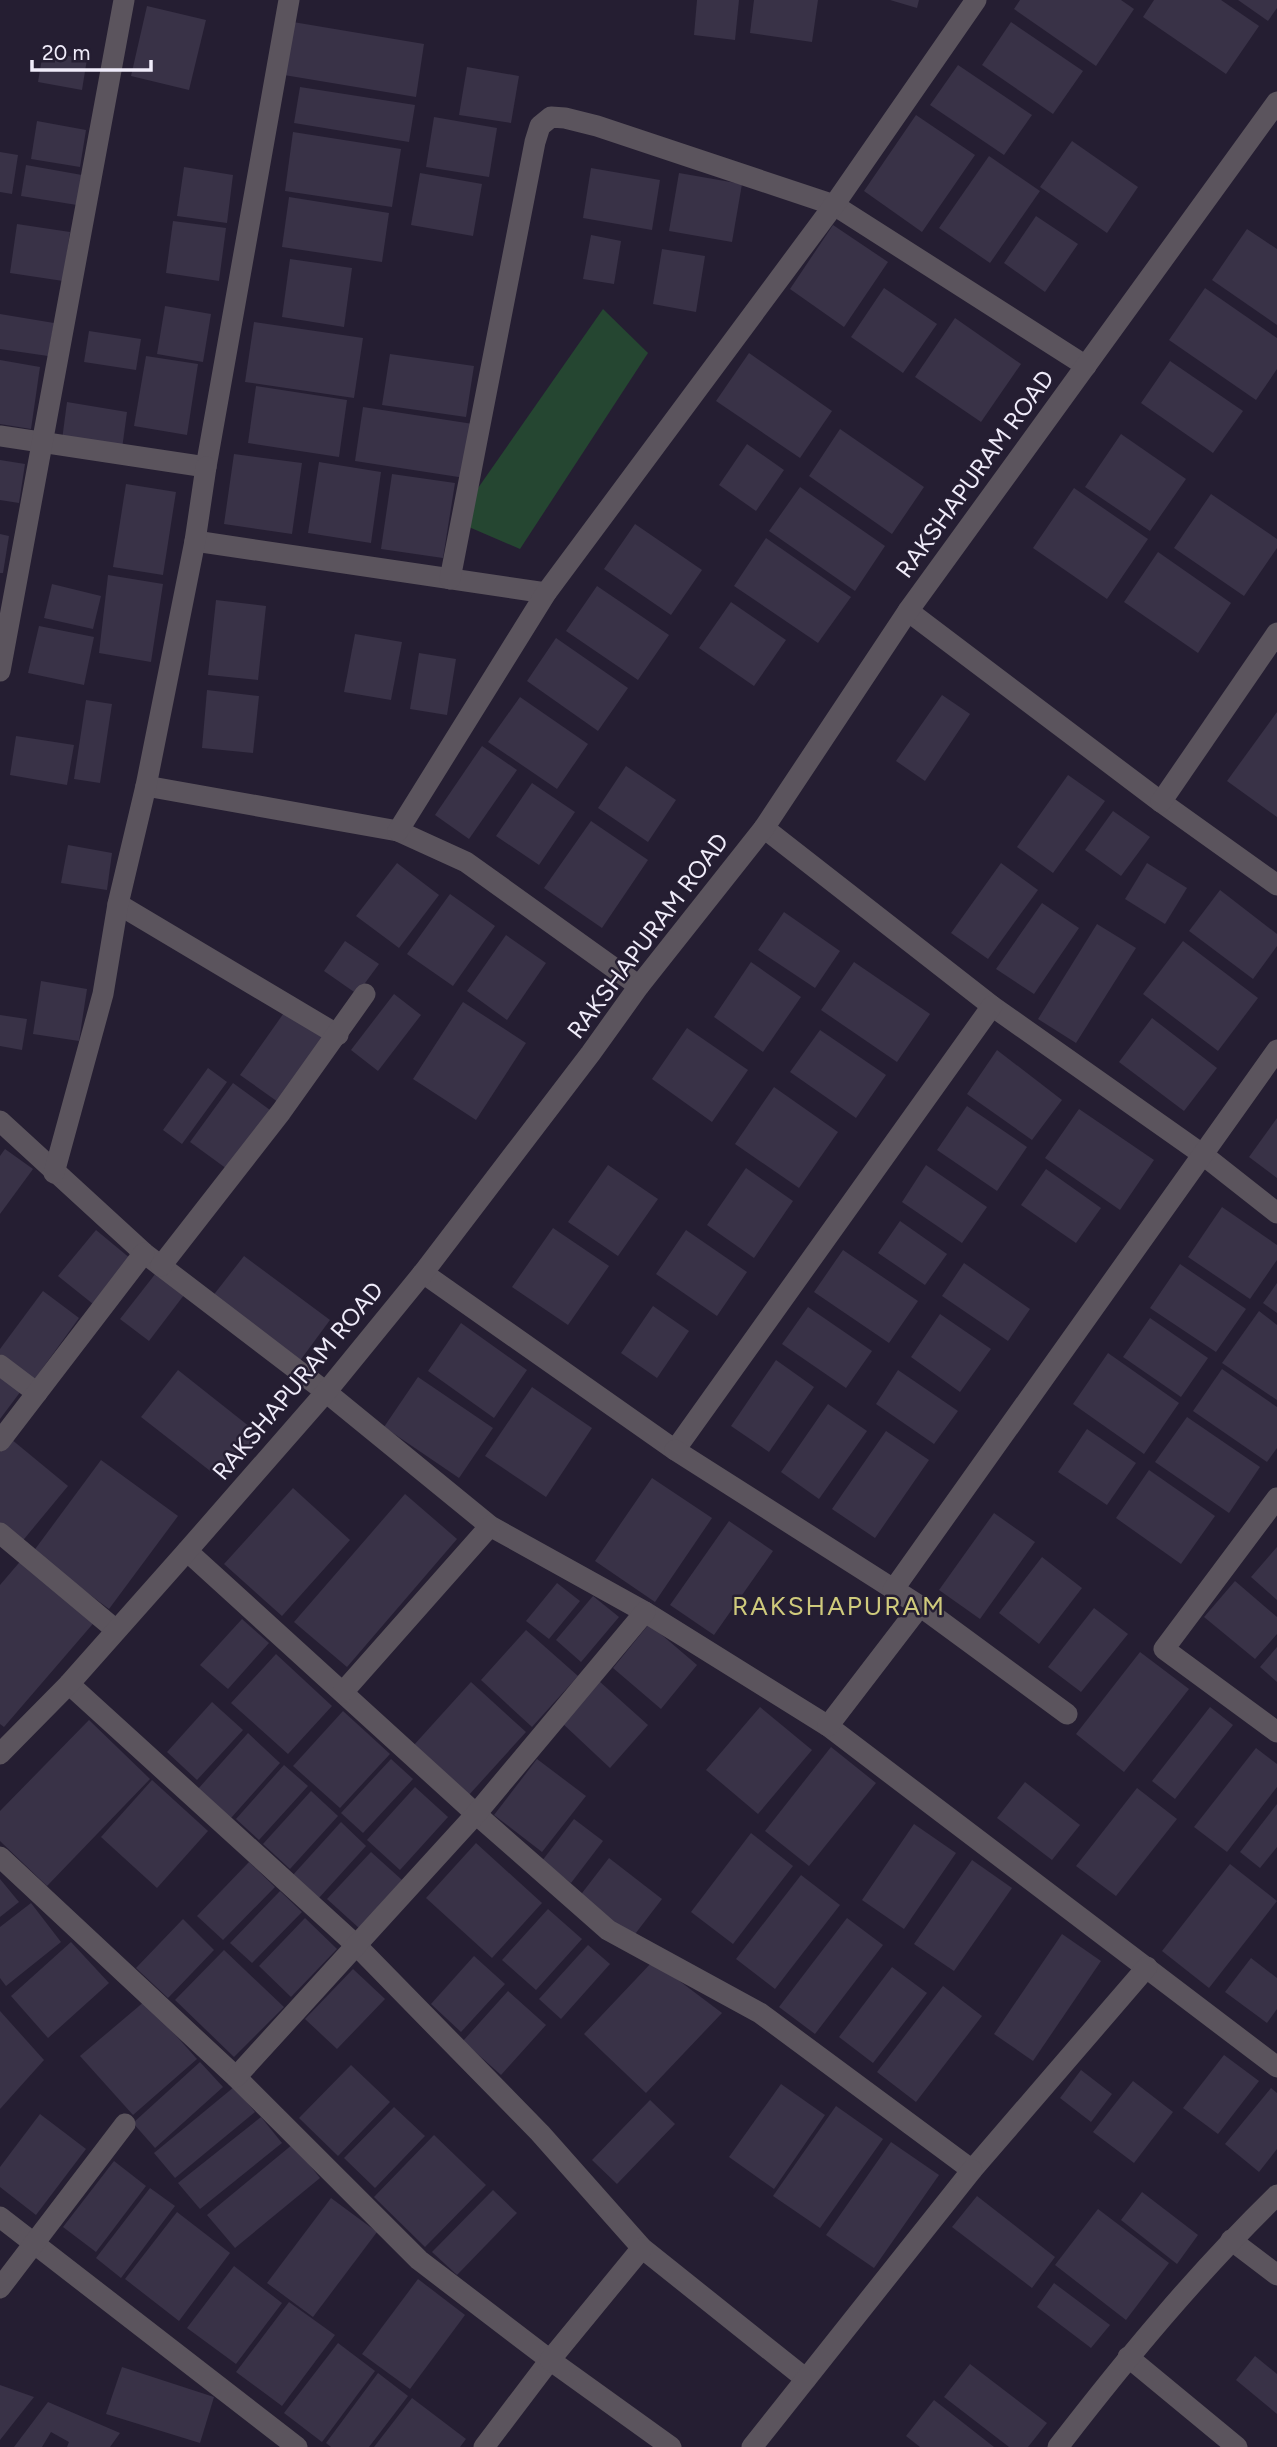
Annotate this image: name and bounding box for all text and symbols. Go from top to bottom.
scale bar [32,28,150,72]
text: 20 m [42,40,90,65]
street label: RAKSHAPURAM ROAD [889,364,1060,583]
street label: RAKSHAPURAM ROAD [561,827,734,1044]
street label: RAKSHAPURAM ROAD [206,1276,389,1486]
district label: RAKSHAPURAM [732,1590,946,1622]

